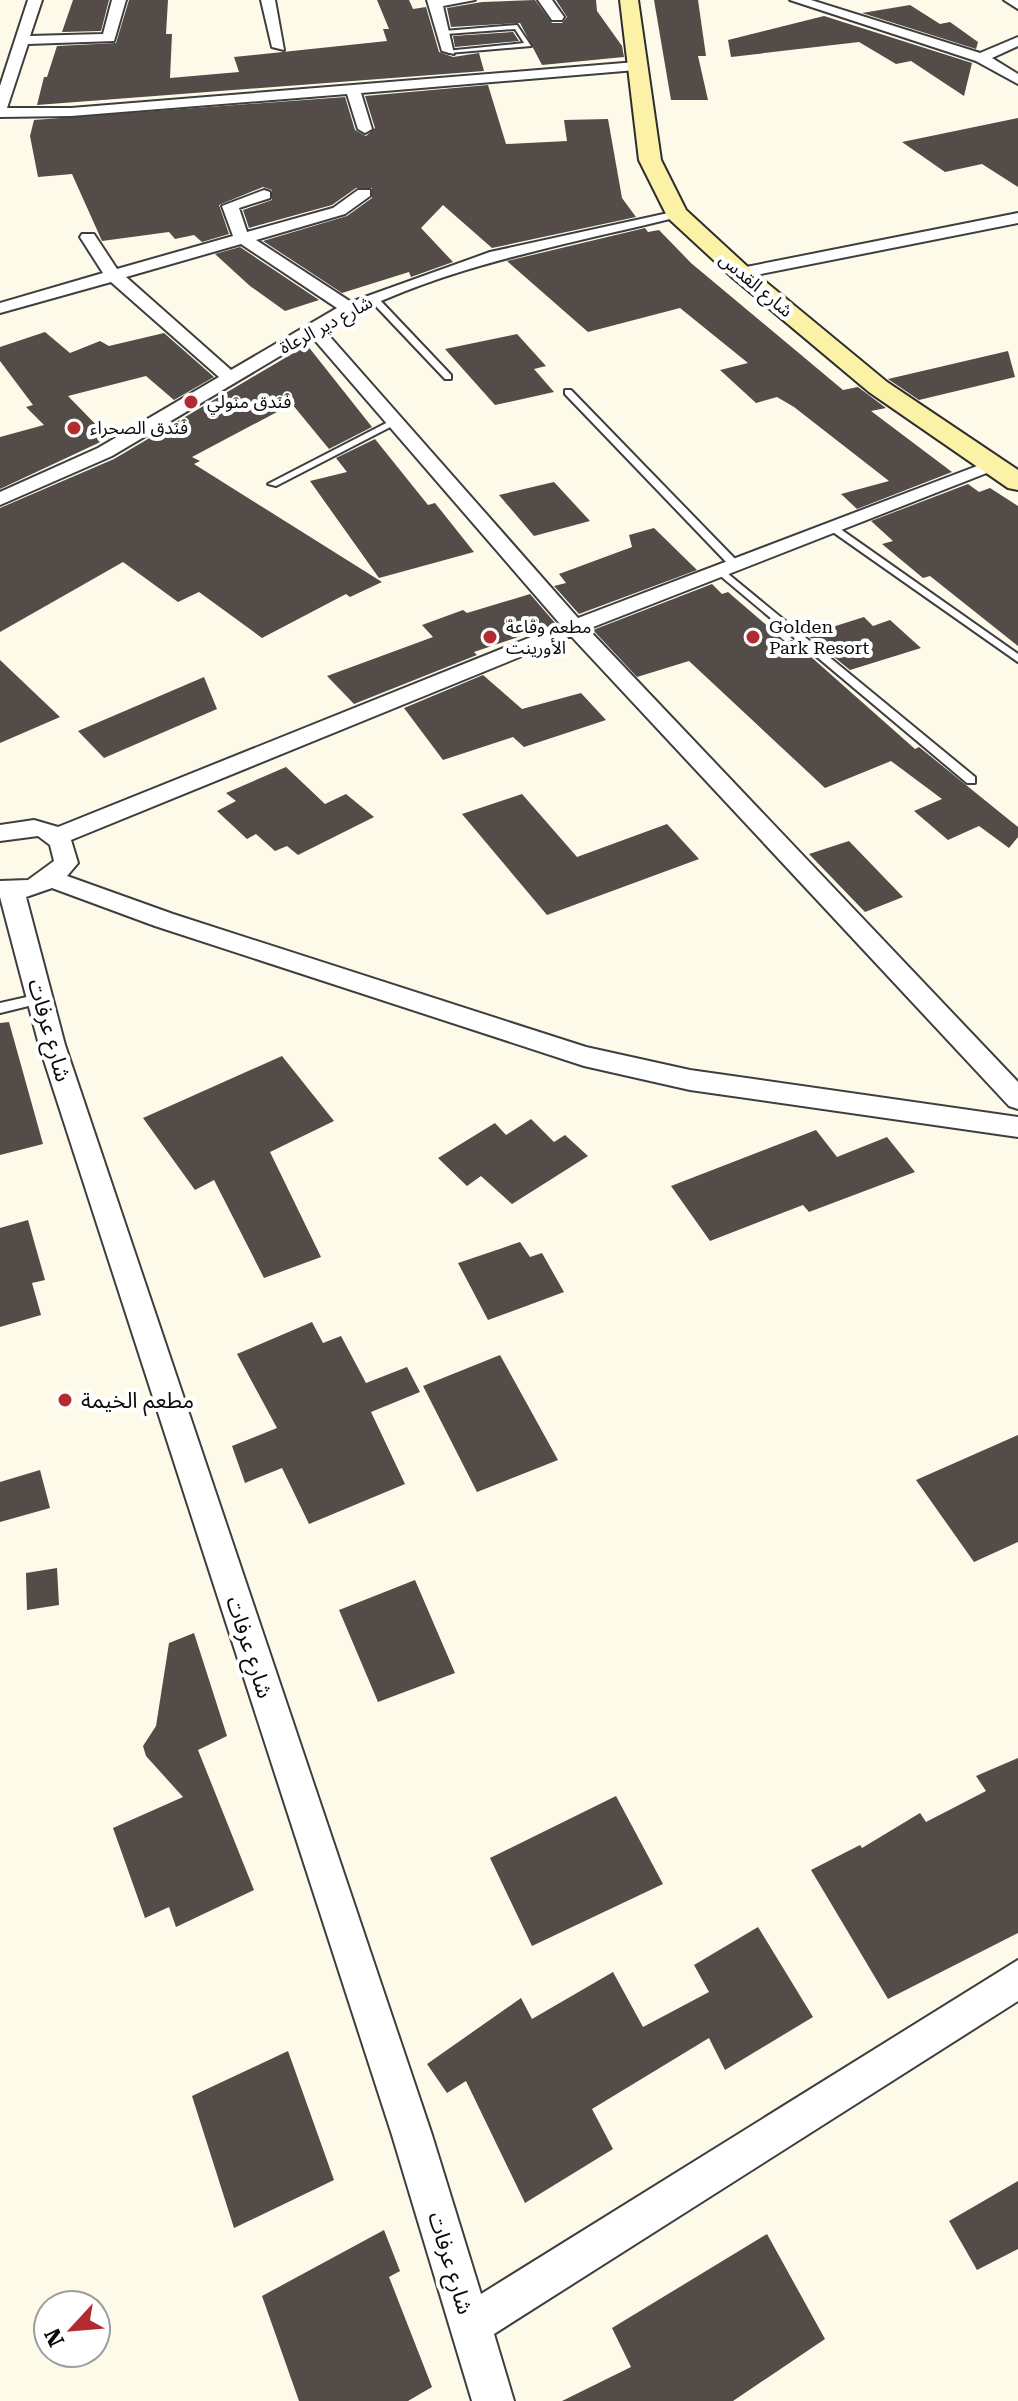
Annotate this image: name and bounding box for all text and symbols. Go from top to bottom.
street label: شارع القدس [713,248,797,324]
street label: شارع دير الرعاة [276,291,378,361]
place label: فندق منولي [207,391,291,415]
marker: فندق منولي [182,393,200,411]
place label: فندق الصحراء [90,417,188,439]
marker: فندق الصحراء [65,419,83,437]
place label: مطعم وقاعة الأورينت [506,616,591,659]
place label: Golden Park Resort [769,616,870,658]
marker: مطعم وقاعة الأورينت [481,628,499,646]
marker: Golden Park Resort [744,628,762,646]
street label: شارع عرفات [19,976,76,1085]
place label: مطعم الخيمة [81,1388,194,1417]
marker: مطعم الخيمة [56,1391,74,1409]
street label: شارع عرفات [218,1593,278,1702]
street label: شارع عرفات [419,2209,478,2318]
north arrow [32,2289,112,2369]
text: N [40,2324,69,2351]

